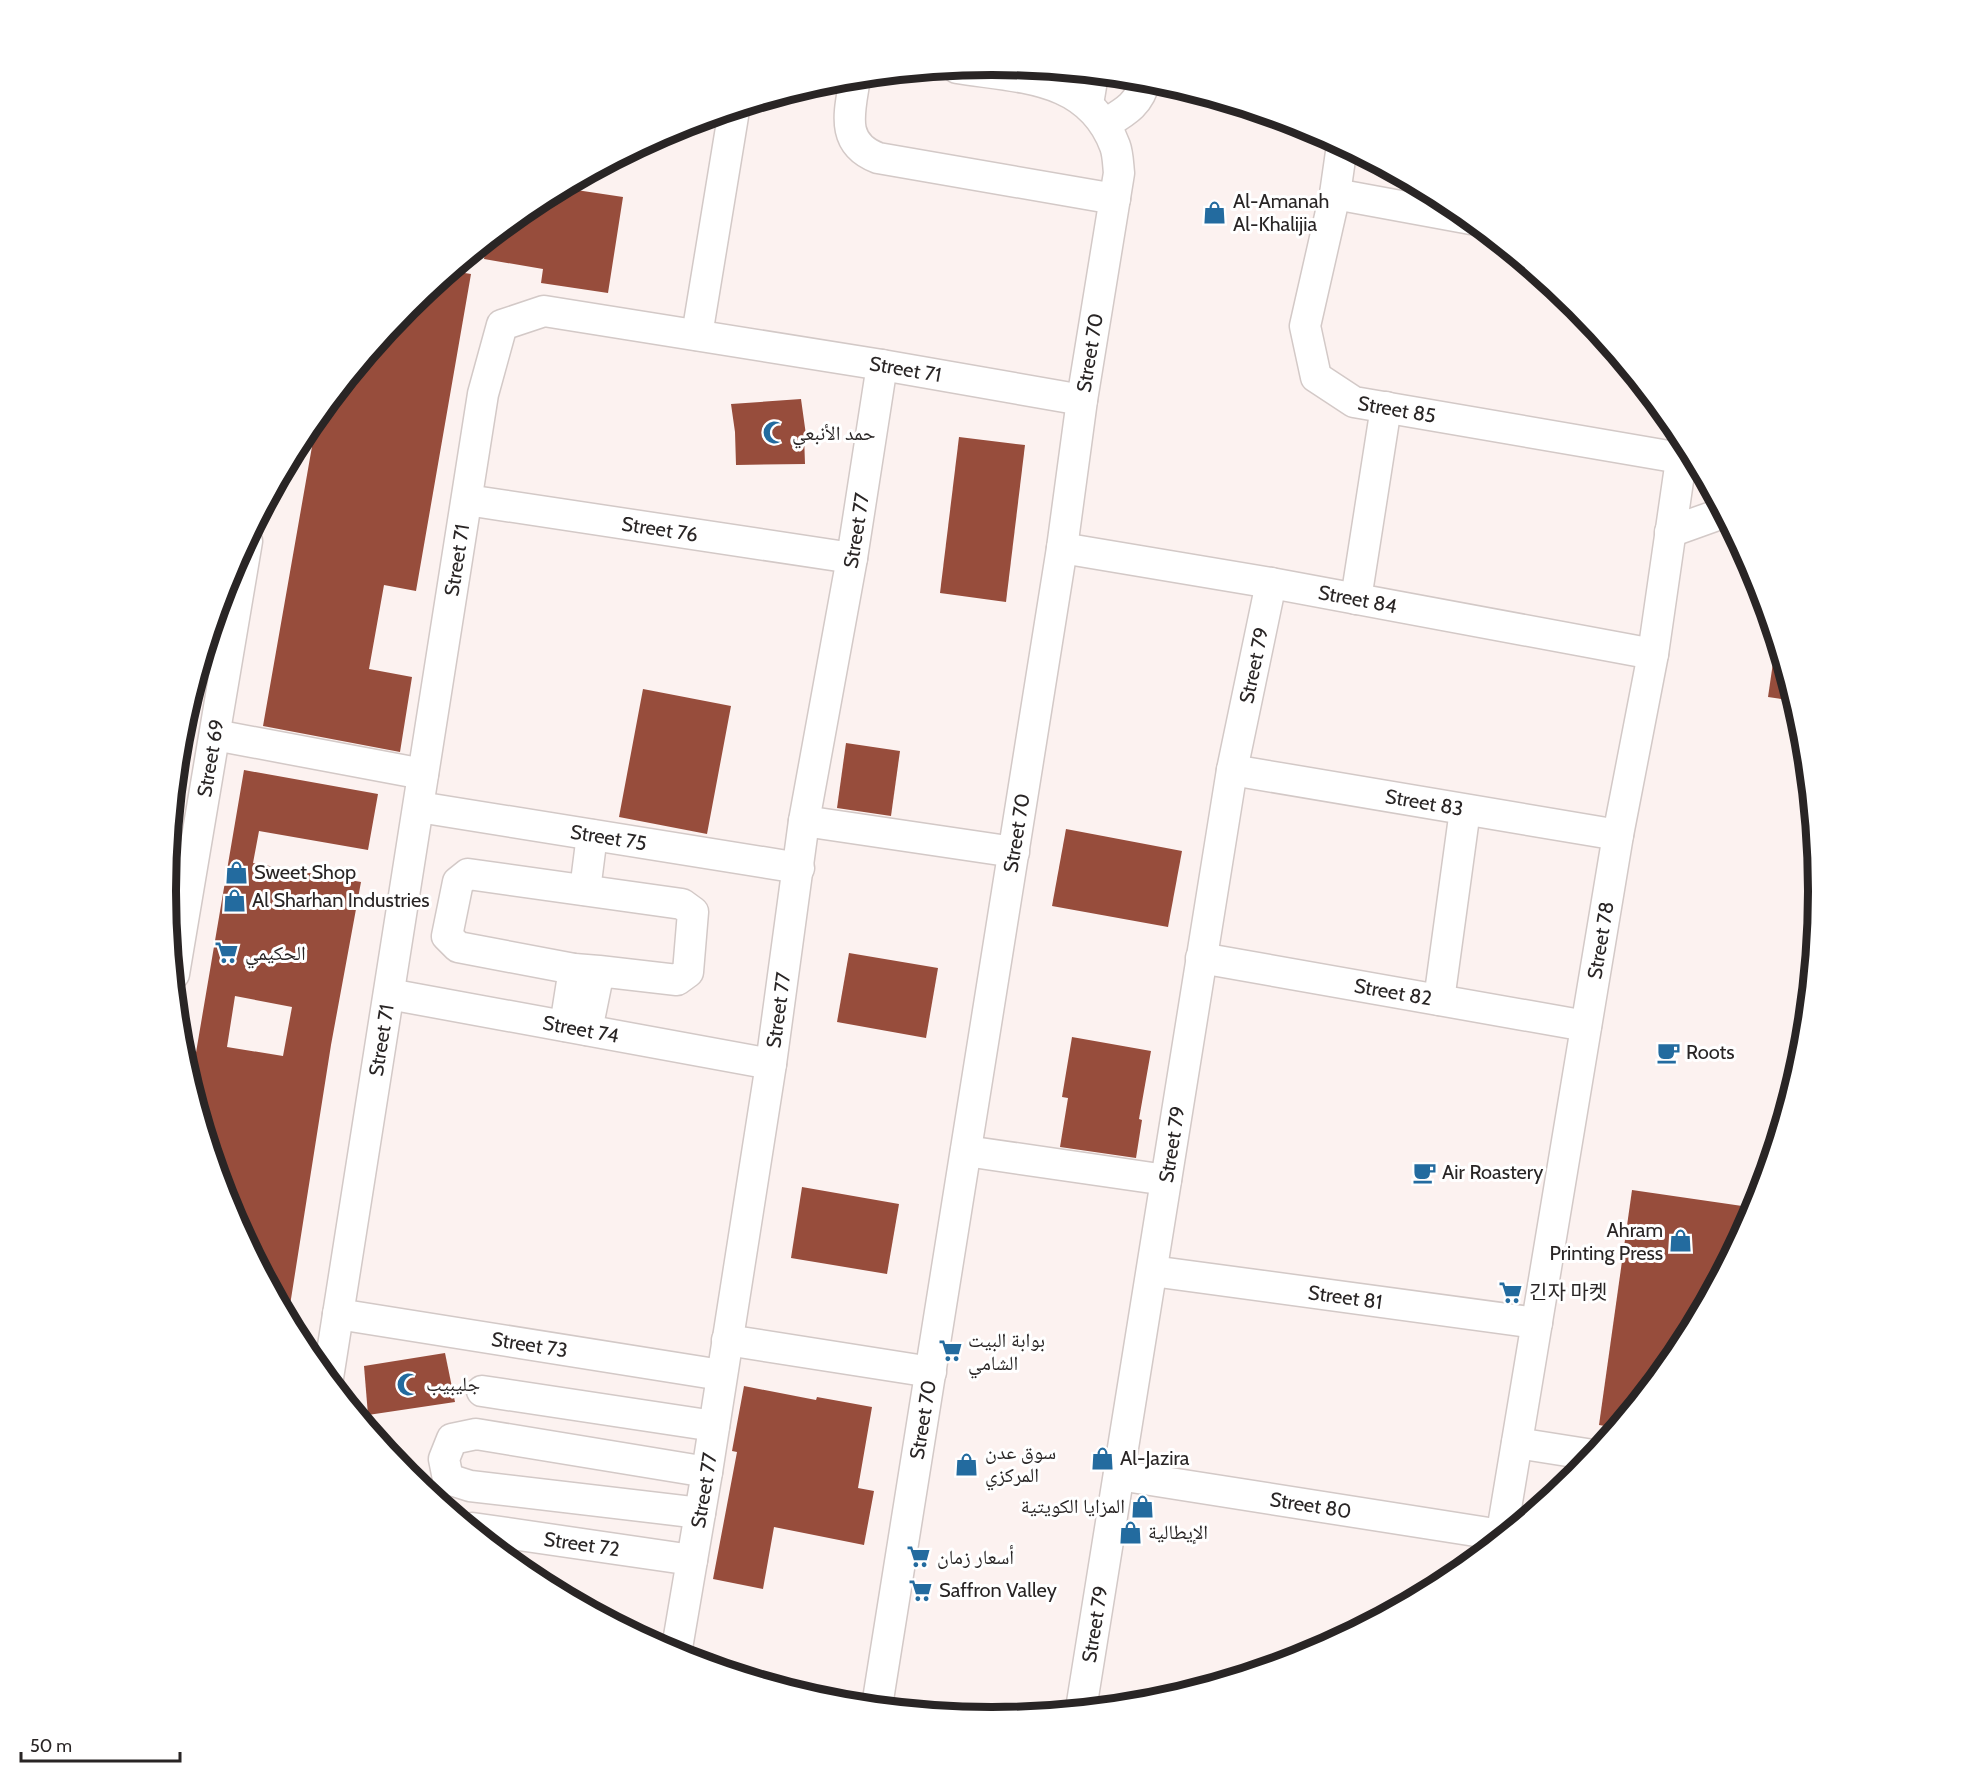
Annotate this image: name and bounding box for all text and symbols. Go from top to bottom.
place label: Al-Amanah Al-Khalijia [1233,189,1329,236]
shop icon: Al-Amanah Al-Khalijia [1202,199,1228,225]
street label: Street 70 [1071,311,1108,394]
street label: Street 71 [868,351,943,387]
street label: Street 85 [1356,391,1438,428]
mosque icon: حمد الأنبعي [761,420,787,446]
place label: حمد الأنبعي [792,421,876,449]
street label: Street 77 [838,491,874,570]
street label: Street 76 [620,511,700,547]
street label: Street 71 [439,522,474,598]
street label: Street 84 [1316,580,1399,618]
street label: Street 79 [1234,625,1273,706]
street label: Street 69 [192,717,229,799]
street label: Street 83 [1383,784,1465,821]
street label: Street 70 [998,792,1035,874]
street label: Street 75 [569,819,648,855]
shop icon: Sweet Shop [223,859,249,885]
place label: Sweet Shop [254,860,356,884]
shop icon: Al Sharhan Industries [221,887,247,913]
place label: Al Sharhan Industries [252,888,430,912]
street label: Street 78 [1582,900,1619,981]
supermarket icon: الحكيمي [214,940,240,966]
place label: الحكيمي [245,941,306,969]
street label: Street 77 [761,971,795,1049]
street label: Street 82 [1352,973,1434,1011]
street label: Street 71 [364,1002,399,1078]
street label: Street 74 [541,1010,621,1048]
cafe icon: Roots [1655,1039,1681,1065]
place label: Roots [1686,1040,1735,1064]
street label: Street 79 [1154,1104,1190,1184]
cafe icon: Air Roastery [1411,1159,1437,1185]
place label: Air Roastery [1442,1160,1543,1184]
place label: Ahram Printing Press [1549,1218,1663,1265]
shop icon: Ahram Printing Press [1668,1228,1694,1254]
supermarket icon: 긴자 마켓 [1498,1279,1524,1305]
street label: Street 81 [1307,1280,1384,1314]
place label: 긴자 마켓 [1529,1280,1607,1304]
street label: Street 73 [490,1327,569,1362]
place label: بوابة البيت الشامي [968,1328,1045,1379]
supermarket icon: بوابة البيت الشامي [937,1338,963,1364]
mosque icon: جليبيب [395,1371,421,1397]
place label: جليبيب [426,1372,480,1396]
street label: Street 70 [905,1378,941,1461]
place label: سوق عدن المركزي [985,1440,1056,1491]
shop icon: Al-Jazira [1089,1445,1115,1471]
place label: Al-Jazira [1120,1446,1190,1470]
street label: Street 77 [686,1451,722,1530]
shop icon: سوق عدن المركزي [954,1451,980,1477]
street label: Street 80 [1268,1487,1353,1523]
shop icon: المزايا الكويتية [1130,1493,1156,1519]
place label: المزايا الكويتية [1021,1494,1125,1518]
shop icon: الإيطالية [1117,1519,1143,1545]
place label: الإيطالية [1148,1520,1208,1545]
street label: Street 72 [542,1527,621,1561]
supermarket icon: أسعار زمان [906,1544,932,1570]
place label: أسعار زمان [937,1545,1014,1569]
supermarket icon: Saffron Valley [908,1577,934,1603]
place label: Saffron Valley [939,1578,1057,1602]
street label: Street 79 [1077,1584,1113,1664]
scale bar [21,1725,180,1763]
text: 50 m [30,1735,72,1757]

